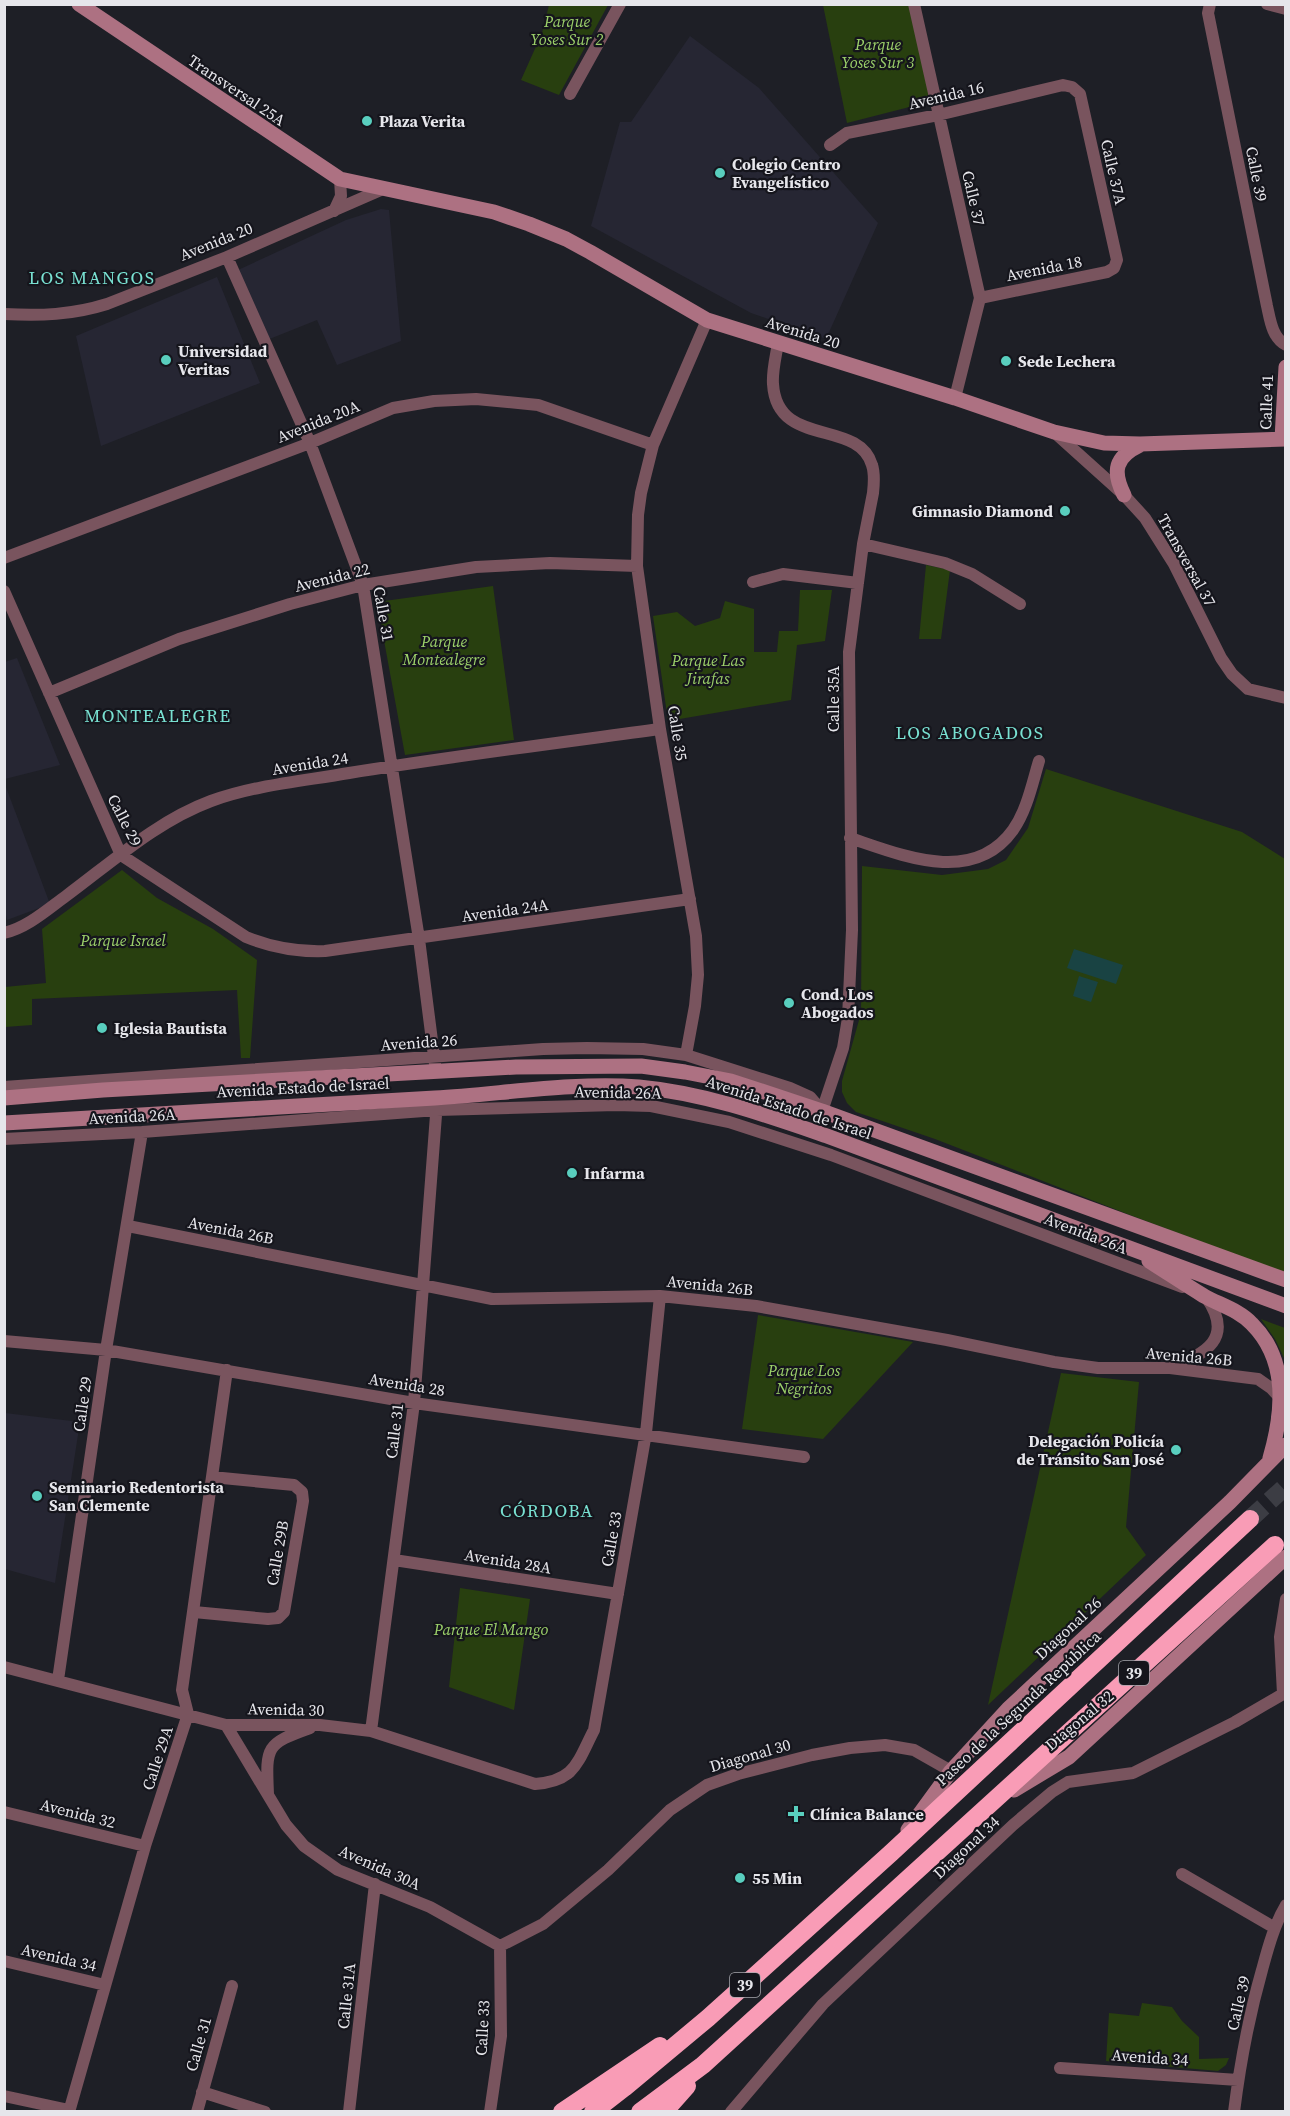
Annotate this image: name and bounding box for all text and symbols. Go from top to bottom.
park label: Parque Yoses Sur 2 [531,10,603,50]
park label: Parque Yoses Sur 3 [842,33,914,73]
street label: Transversal 25A [184,49,290,131]
street label: Avenida 16 [906,76,986,114]
place label: Plaza Verita [379,110,466,132]
marker: Plaza Verita [360,114,374,128]
street label: Calle 37A [1096,137,1132,207]
street label: Calle 39 [1241,145,1273,203]
place label: Colegio Centro Evangelístico [732,153,841,193]
marker: Colegio Centro Evangelístico [713,166,727,180]
street label: Calle 37 [957,168,991,228]
street label: Avenida 20 [176,216,256,266]
street label: Avenida 18 [1004,250,1084,286]
district label: LOS MANGOS [29,265,155,290]
street label: Avenida 20 [763,310,843,354]
place label: Universidad Veritas [178,340,268,380]
place label: Sede Lechera [1018,350,1116,372]
marker: Universidad Veritas [159,353,173,367]
marker: Sede Lechera [999,354,1013,368]
street label: Calle 41 [1254,374,1278,430]
street label: Avenida 20A [273,394,363,448]
place label: Gimnasio Diamond [912,500,1053,522]
marker: Gimnasio Diamond [1058,504,1072,518]
street label: Transversal 37 [1153,510,1221,610]
street label: Avenida 22 [292,557,372,597]
street label: Calle 31 [368,585,400,643]
park label: Parque Montealegre [402,630,486,670]
park label: Parque Las Jirafas [671,649,745,689]
street label: Calle 35A [822,665,844,732]
district label: MONTEALEGRE [84,703,232,728]
street label: Calle 35 [663,704,693,762]
district label: LOS ABOGADOS [895,720,1045,745]
street label: Avenida 24 [270,746,350,780]
street label: Calle 29 [103,790,147,850]
street label: Avenida 24A [460,893,550,927]
park label: Parque Israel [79,929,166,951]
place label: Cond. Los Abogados [801,983,873,1023]
marker: Cond. Los Abogados [782,996,796,1010]
place label: Iglesia Bautista [114,1017,228,1039]
marker: Iglesia Bautista [95,1021,109,1035]
street label: Avenida 26 [380,1028,458,1056]
street label: Avenida Estado de Israel [703,1070,875,1144]
street label: Avenida Estado de Israel [216,1071,390,1103]
street label: Avenida 26A [574,1080,662,1104]
street label: Avenida 26A [88,1103,177,1129]
place label: Infarma [584,1162,645,1184]
marker: Infarma [565,1166,579,1180]
street label: Avenida 26A [1041,1207,1131,1259]
street label: Avenida 26B [186,1211,276,1249]
street label: Avenida 26B [666,1270,754,1300]
street label: Avenida 26B [1145,1341,1233,1371]
park label: Parque Los Negritos [767,1359,840,1399]
street label: Avenida 28 [367,1367,447,1401]
street label: Calle 29 [67,1375,97,1433]
street label: Calle 31 [380,1402,408,1460]
place label: Delegación Policía de Tránsito San José [1017,1430,1164,1470]
marker: Delegación Policía de Tránsito San José [1169,1443,1183,1457]
place label: Seminario Redentorista San Clemente [49,1476,225,1516]
marker: Seminario Redentorista San Clemente [30,1489,44,1503]
district label: CÓRDOBA [500,1498,594,1523]
street label: Calle 33 [595,1510,627,1568]
street label: Calle 29B [260,1519,294,1587]
street label: Avenida 28A [463,1543,553,1579]
street label: Diagonal 26 [1030,1592,1106,1664]
park label: Parque El Mango [433,1618,548,1640]
street label: Paseo de la Segunda República [931,1625,1106,1791]
road number: 39 [1119,1661,1149,1685]
street label: Diagonal 32 [1040,1685,1118,1755]
street label: Avenida 30 [247,1697,325,1721]
street label: Calle 29A [136,1723,178,1793]
street label: Diagonal 30 [707,1733,793,1777]
street label: Avenida 32 [38,1793,118,1833]
place label: Clínica Balance [810,1803,924,1825]
marker: Clínica Balance [787,1805,805,1823]
street label: Diagonal 34 [928,1811,1004,1883]
street label: Avenida 30A [336,1839,425,1895]
place label: 55 Min [752,1867,802,1889]
marker: 55 Min [733,1871,747,1885]
street label: Avenida 34 [19,1938,99,1976]
street label: Calle 31A [332,1962,360,2030]
road number: 39 [730,1973,760,1997]
street label: Calle 39 [1221,1973,1255,2033]
street label: Calle 33 [470,2000,494,2056]
street label: Calle 31 [180,2014,216,2074]
street label: Avenida 34 [1111,2043,1189,2071]

